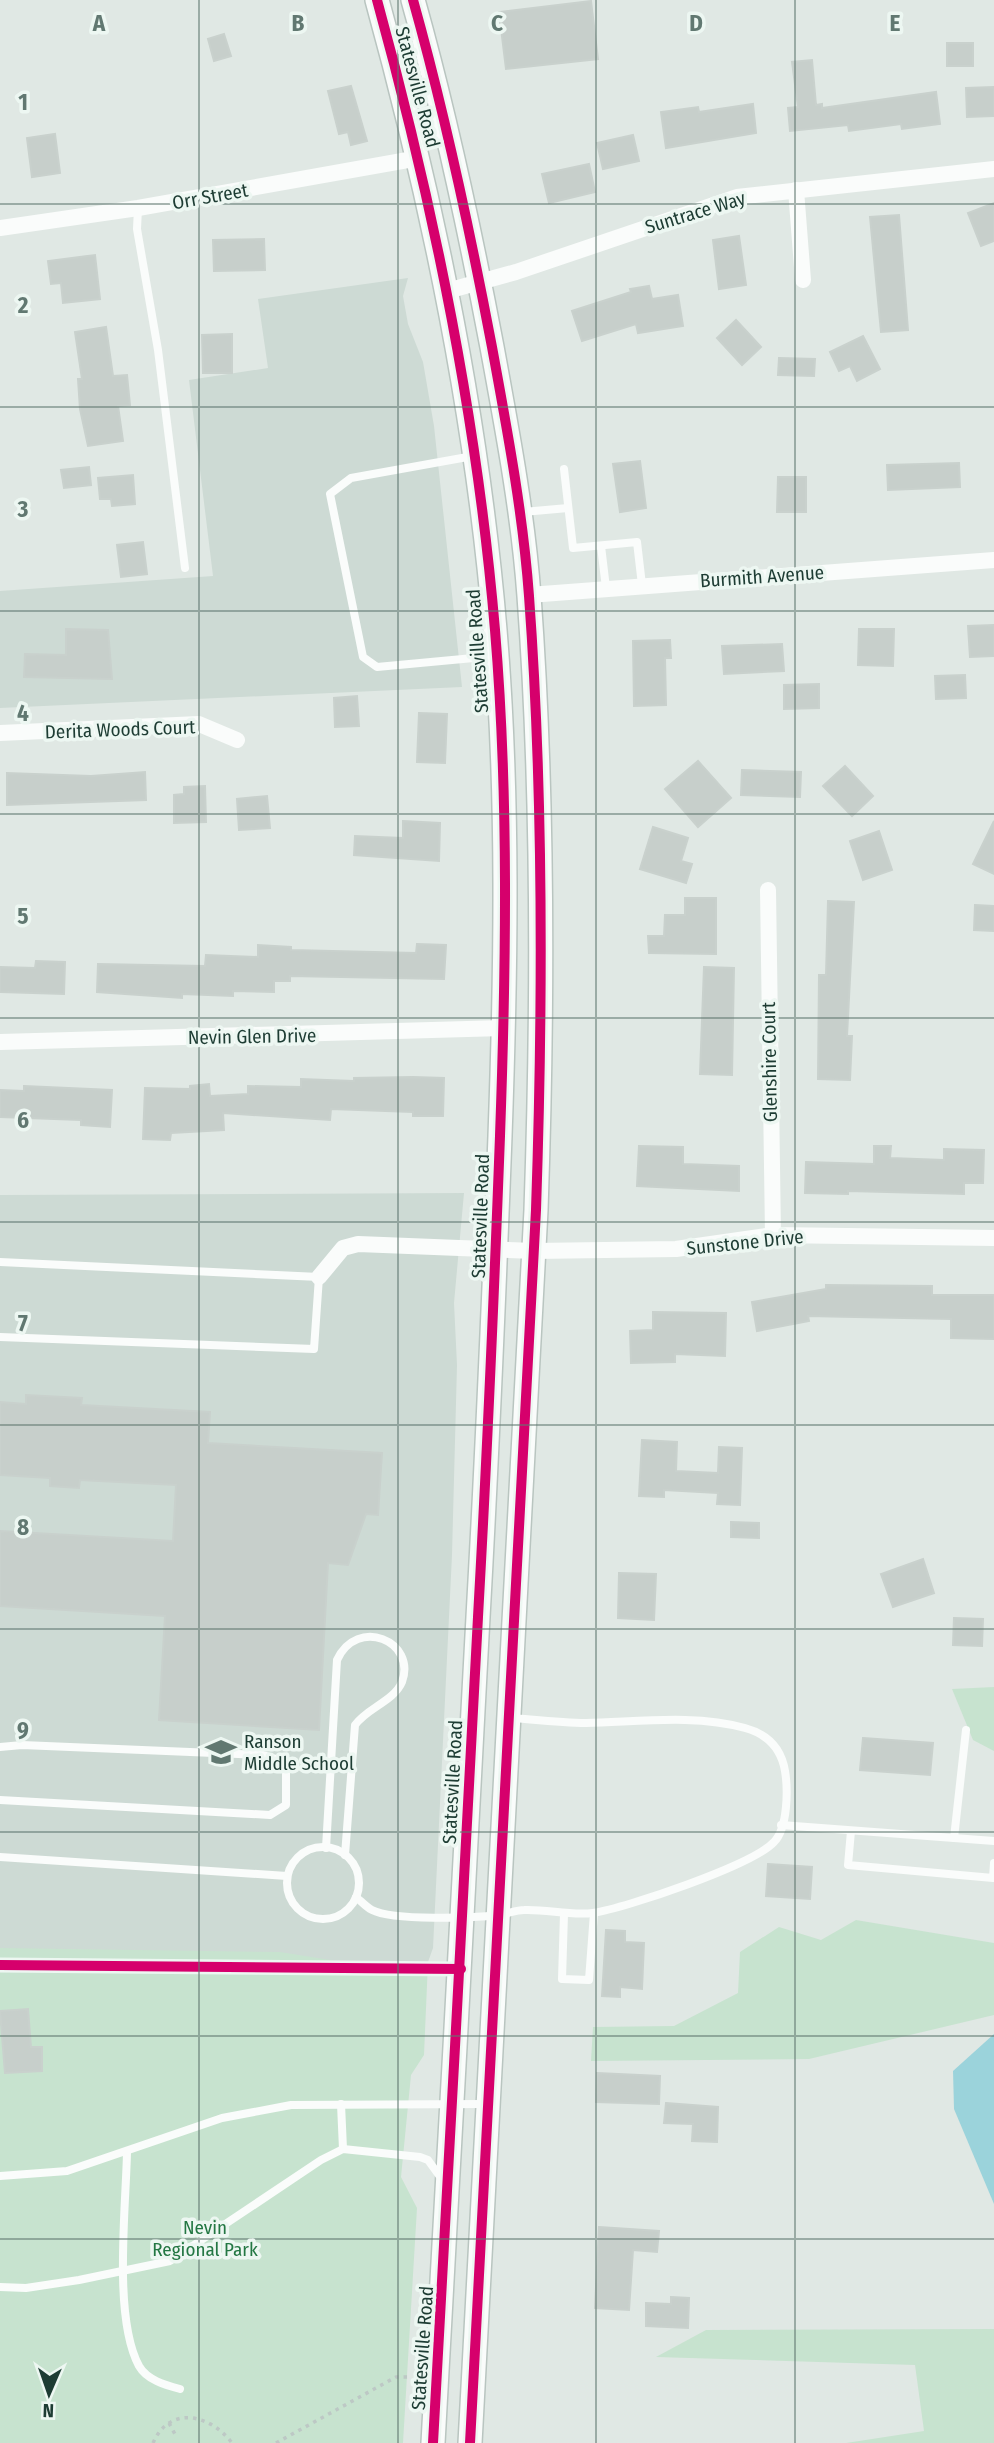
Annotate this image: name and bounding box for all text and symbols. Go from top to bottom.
text: A [92,9,106,37]
text: B [292,9,305,37]
text: C [491,9,503,37]
text: D [689,9,703,37]
text: E [890,9,901,37]
street label: Statesville Road [390,24,445,150]
text: 1 [18,88,28,116]
street label: Orr Street [170,178,250,214]
street label: Suntrace Way [642,186,749,239]
text: 2 [17,291,29,319]
text: 3 [17,495,29,523]
street label: Burmith Avenue [699,561,825,592]
street label: Statesville Road [462,588,493,714]
text: 4 [17,699,29,727]
street label: Derita Woods Court [44,715,196,744]
text: 5 [17,902,29,930]
street label: Glenshire Court [757,1001,782,1122]
street label: Nevin Glen Drive [188,1024,316,1049]
text: 6 [17,1106,29,1134]
street label: Statesville Road [467,1153,494,1279]
street label: Sunstone Drive [685,1225,805,1260]
text: 7 [18,1309,28,1337]
text: 8 [17,1513,29,1541]
text: 9 [17,1716,29,1744]
street label: Statesville Road [438,1719,467,1845]
place label: Ranson Middle School [244,1730,354,1775]
school or university icon: Ranson Middle School [204,1735,238,1769]
park label: Nevin Regional Park [152,2216,258,2261]
street label: Statesville Road [407,2285,438,2411]
north arrow [14,2359,84,2429]
text: N [42,2399,55,2422]

